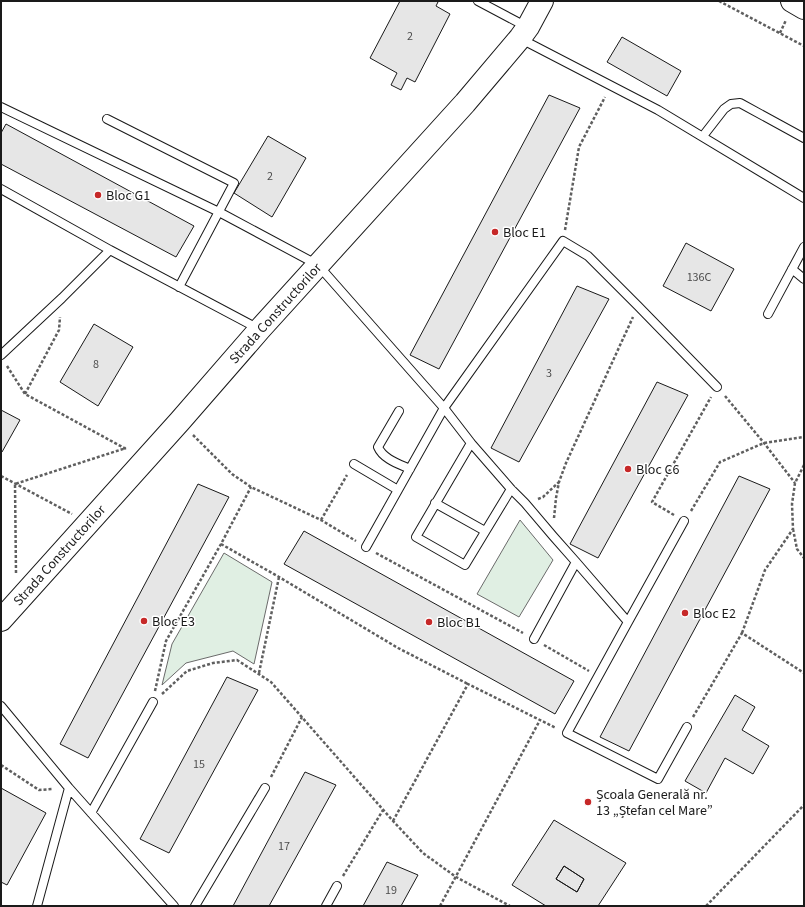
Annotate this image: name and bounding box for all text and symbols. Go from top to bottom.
house number: 2 [407,28,413,45]
house number: 2 [267,168,273,185]
place label: Bloc G1 [106,186,150,206]
marker: Bloc G1 [93,190,103,200]
place label: Bloc E1 [503,223,546,243]
marker: Bloc E1 [490,227,500,237]
street label: Strada Constructorilor [225,259,327,369]
house number: 136C [687,269,712,286]
house number: 8 [93,356,99,373]
house number: 3 [546,365,552,382]
place label: Bloc C6 [636,460,680,480]
marker: Bloc C6 [623,464,633,474]
street label: Strada Constructorilor [9,501,111,611]
place label: Bloc E2 [693,604,736,624]
marker: Bloc E2 [680,608,690,618]
place label: Bloc E3 [152,612,195,632]
place label: Bloc B1 [437,613,481,633]
marker: Bloc E3 [139,616,149,626]
marker: Bloc B1 [424,617,434,627]
house number: 15 [193,756,205,773]
place label: Școala Generală nr. 13 „Ștefan cel Mare” [596,785,713,821]
marker: Școala Generală nr. 13 „Ștefan cel Mare” [583,797,593,807]
house number: 17 [278,838,290,855]
house number: 19 [385,882,397,899]

